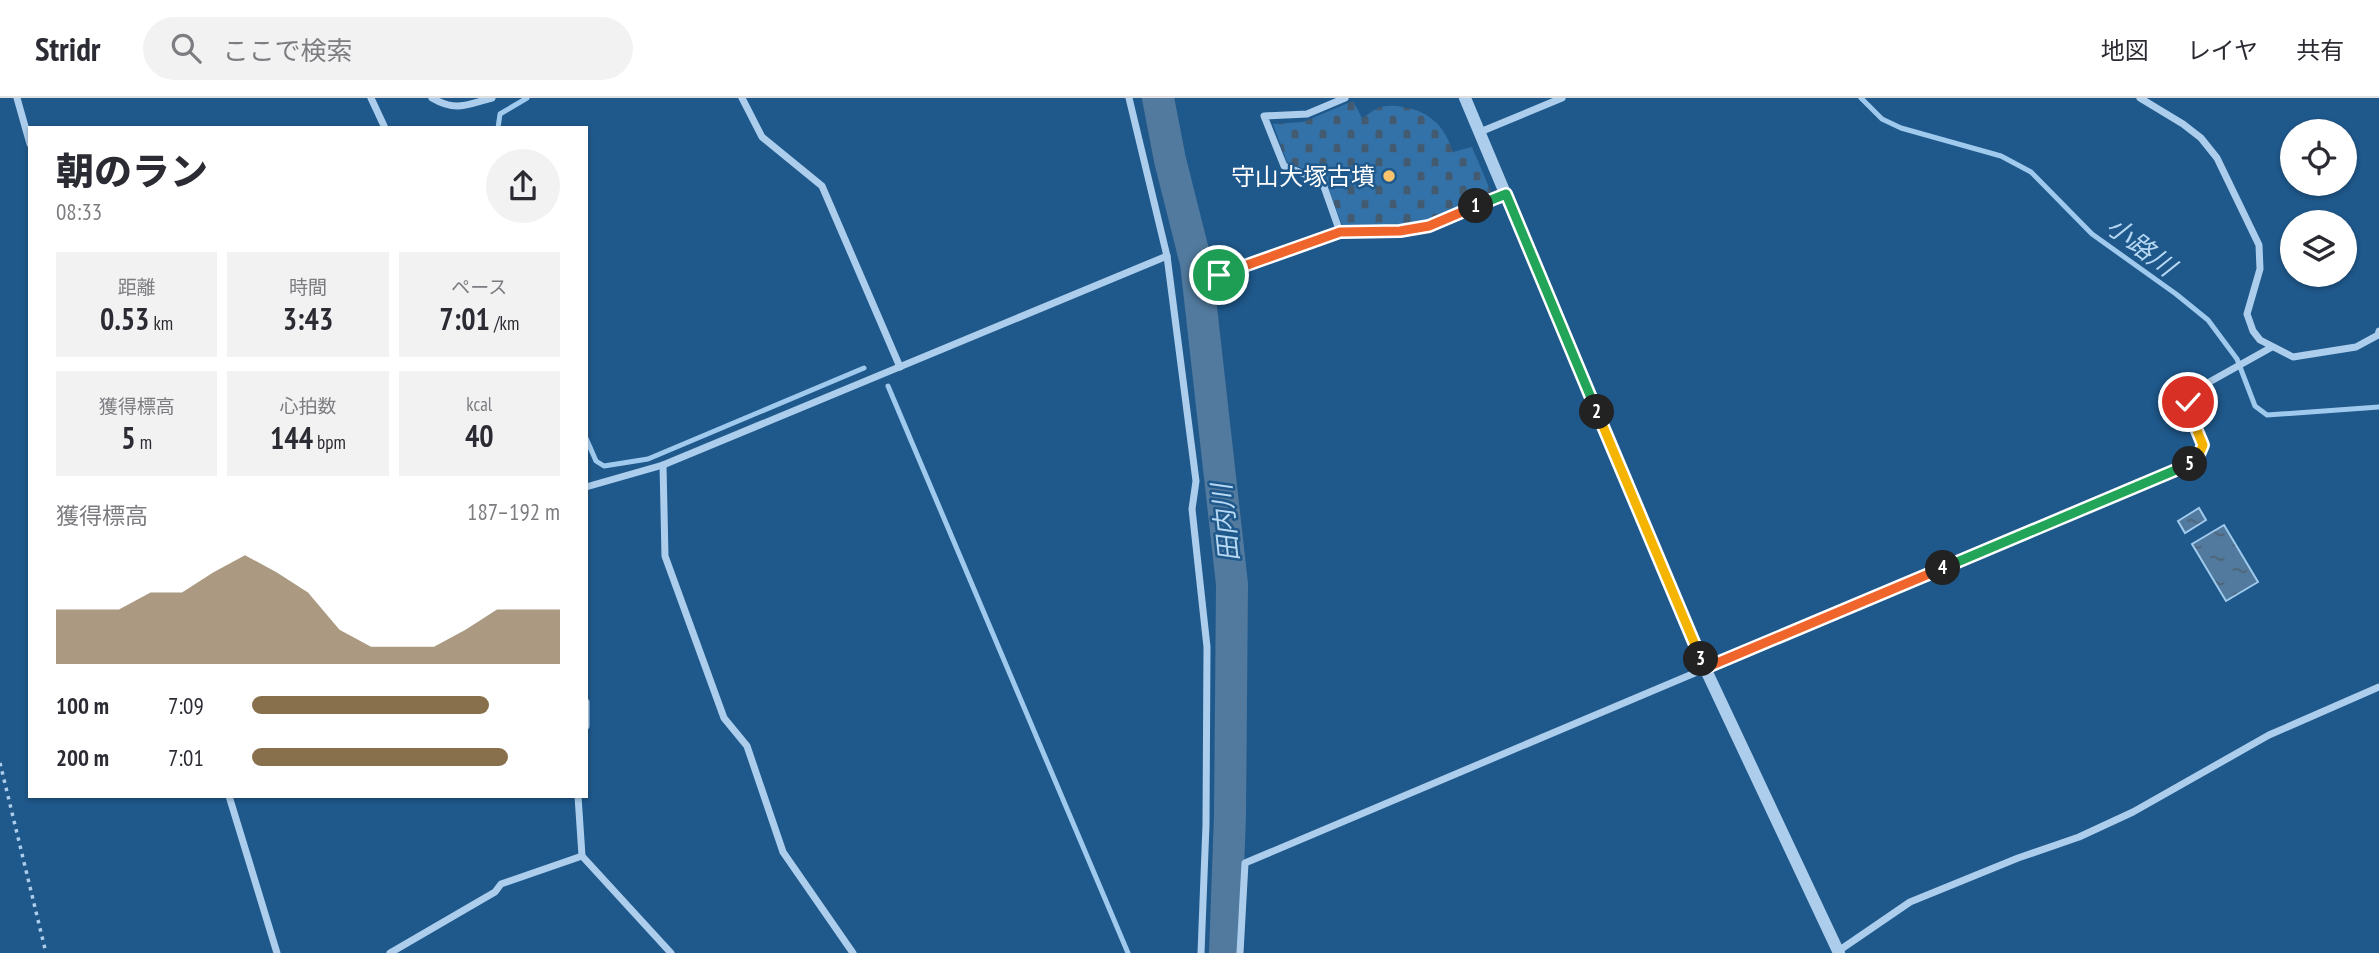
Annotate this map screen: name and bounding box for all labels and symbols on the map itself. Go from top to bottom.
place label: 守山大塚古墳 [1231,161,1375,192]
marker: 守山大塚古墳 [1381,168,1397,184]
pin: 1 [1458,188,1494,224]
water label: 小路川 [2100,209,2184,284]
pin [1189,245,1249,305]
pin [2158,372,2218,432]
pin: 2 [1580,394,1614,430]
pin: 5 [2172,446,2208,482]
water label: 田内川 [1204,480,1245,564]
pin: 4 [1926,550,1960,586]
pin: 3 [1684,642,1718,676]

